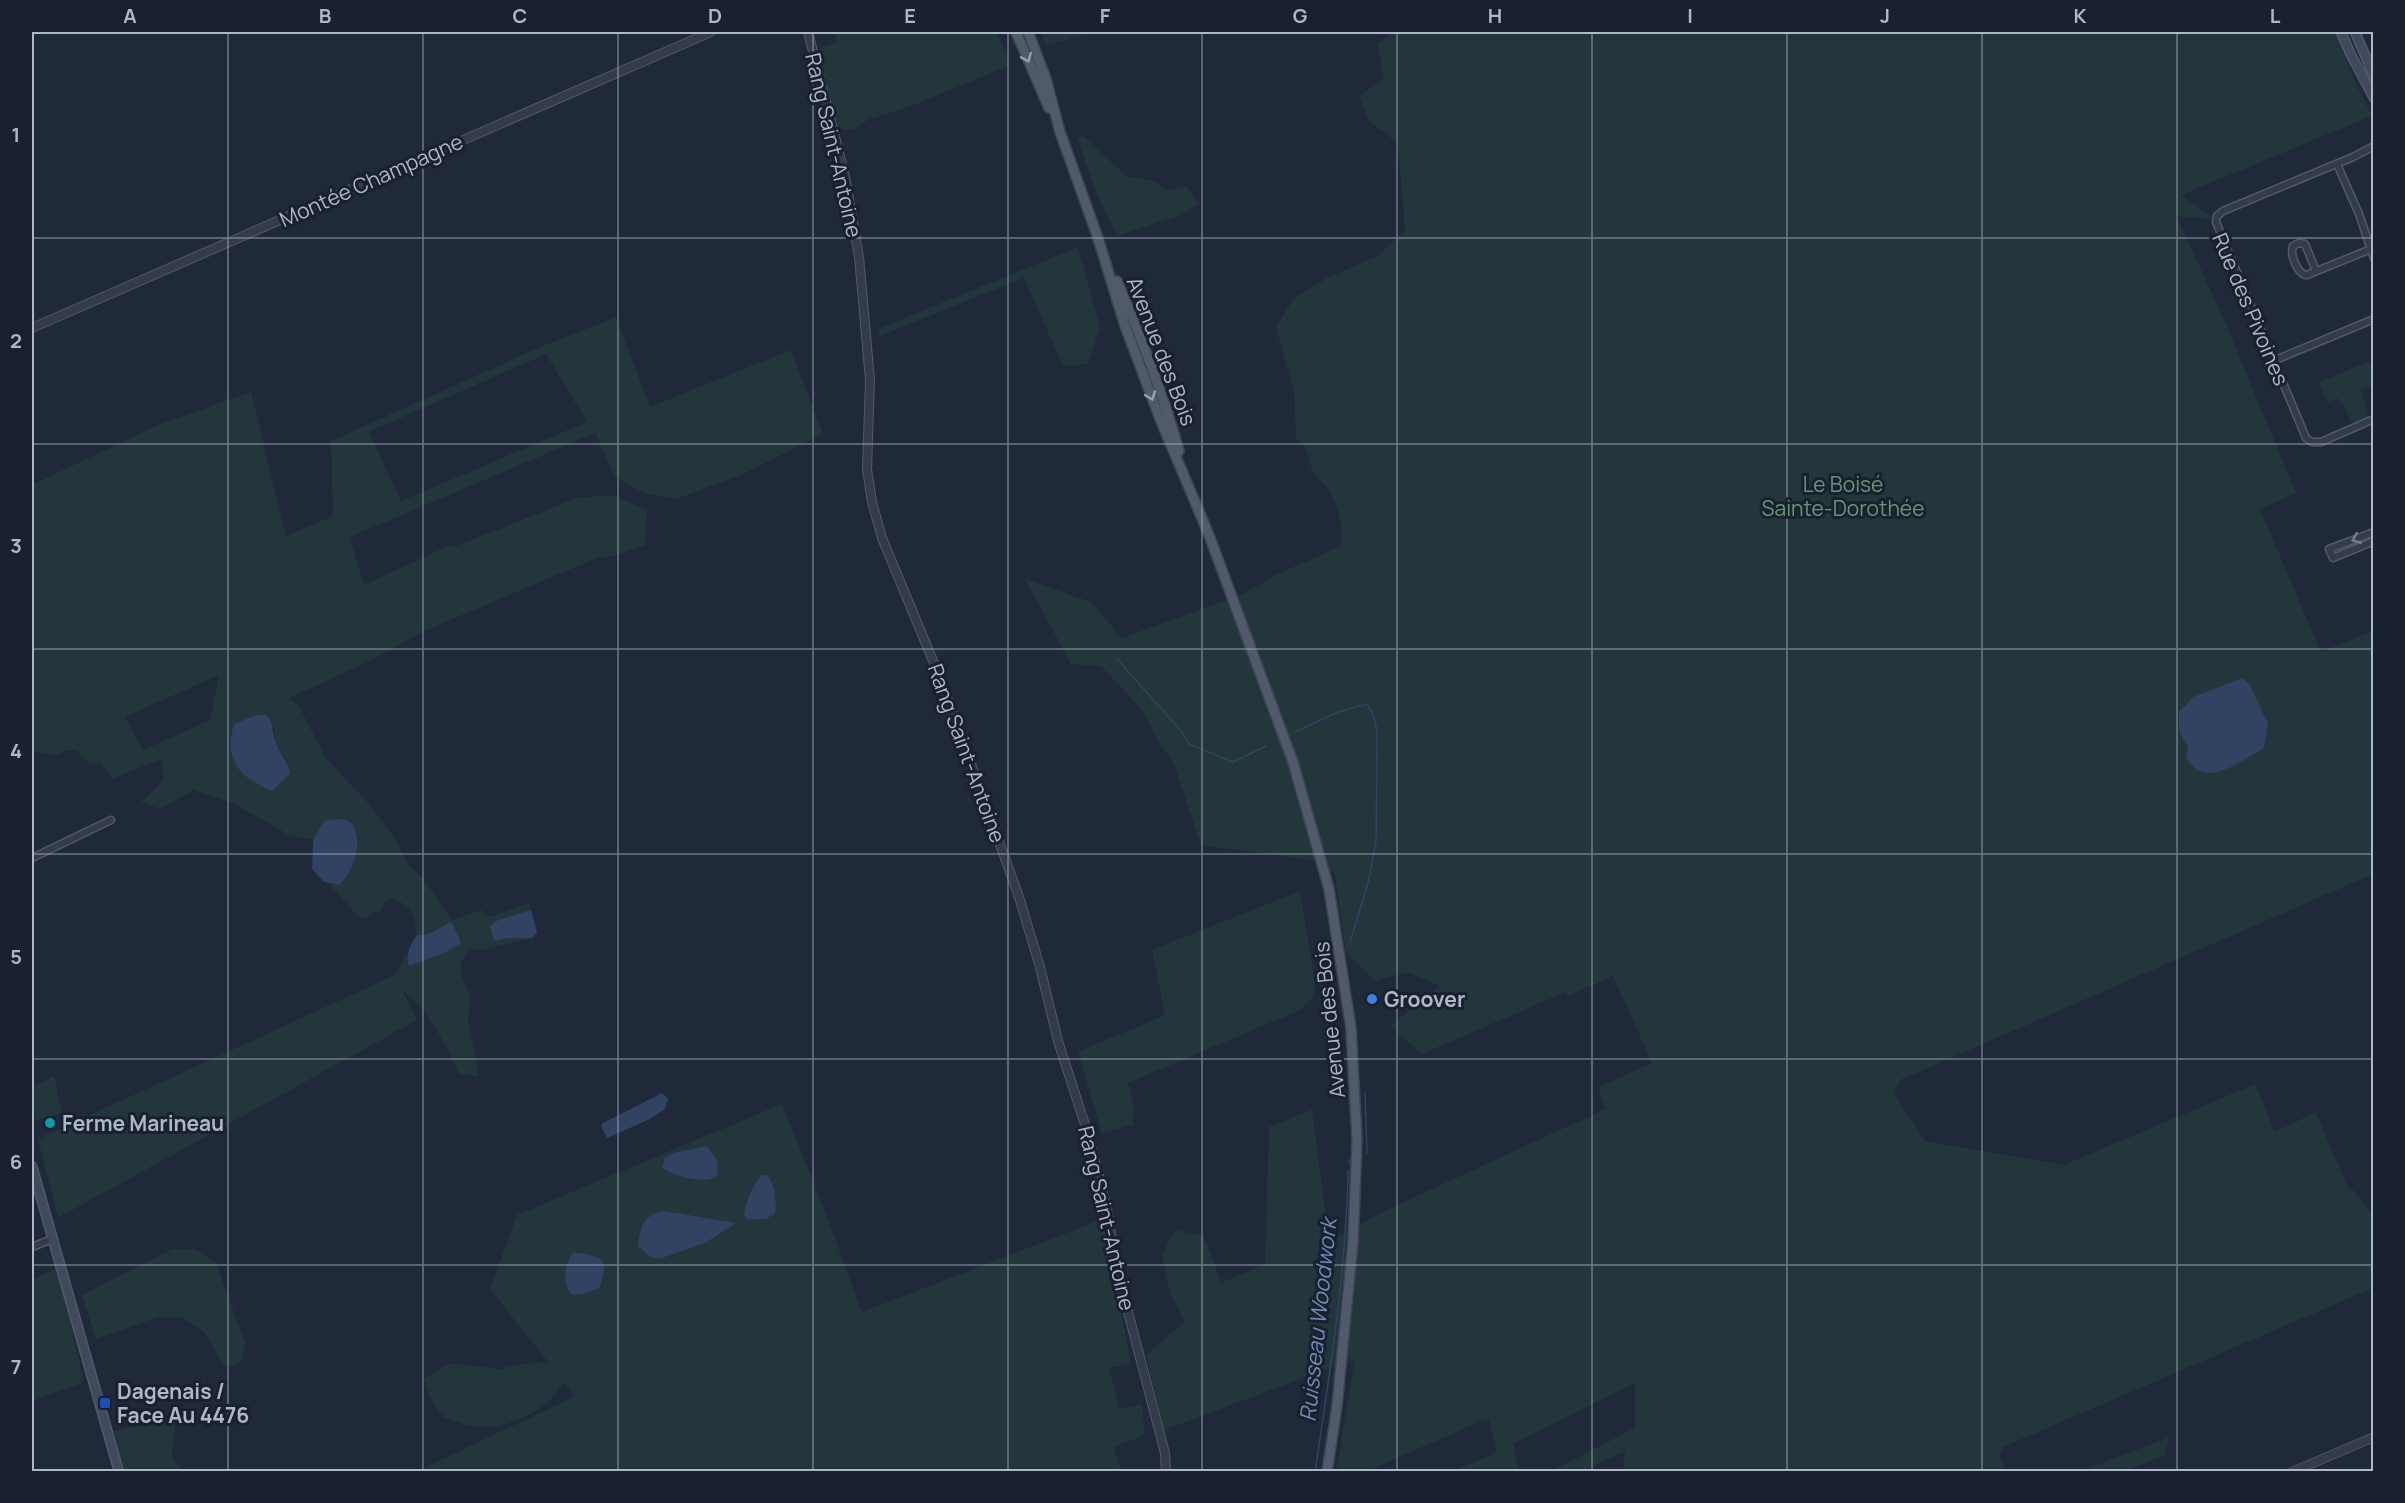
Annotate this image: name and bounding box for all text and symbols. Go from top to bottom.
text: A [123,2,137,29]
text: B [319,2,332,29]
text: C [513,2,527,29]
text: D [708,2,722,29]
text: E [904,2,916,29]
text: F [1100,2,1111,29]
text: G [1293,2,1308,29]
text: H [1488,2,1502,29]
text: I [1687,2,1693,29]
text: J [1880,2,1890,29]
text: K [2074,2,2087,29]
text: L [2270,2,2281,29]
street label: Rang Saint-Antoine [799,50,869,240]
one-way arrow [1020,51,1032,62]
text: 1 [12,121,20,148]
street label: Montée Champagne [275,127,467,233]
street label: Rue des Pivoines [2206,229,2296,389]
street label: Avenue des Bois [1121,273,1203,429]
text: 2 [10,327,22,354]
one-way arrow [1144,390,1156,401]
park label: Le Boisé Sainte-Dorothée [1762,470,1924,522]
text: 3 [10,532,22,559]
one-way arrow [2351,532,2362,544]
street label: Rang Saint-Antoine [922,660,1012,846]
text: 4 [10,737,22,764]
street label: Avenue des Bois [1307,940,1351,1100]
text: 5 [10,943,22,970]
place label: Groover [1384,985,1465,1013]
marker: Groover [1365,992,1379,1006]
place label: Ferme Marineau [62,1109,224,1137]
marker: Ferme Marineau [43,1116,57,1130]
street label: Rang Saint-Antoine [1072,1123,1142,1313]
text: 6 [10,1148,22,1175]
water label: Ruisseau Woodwork [1292,1214,1344,1423]
text: 7 [11,1353,21,1380]
place label: Dagenais / Face Au 4476 [117,1377,249,1429]
marker: Dagenais / Face Au 4476 [98,1396,112,1410]

